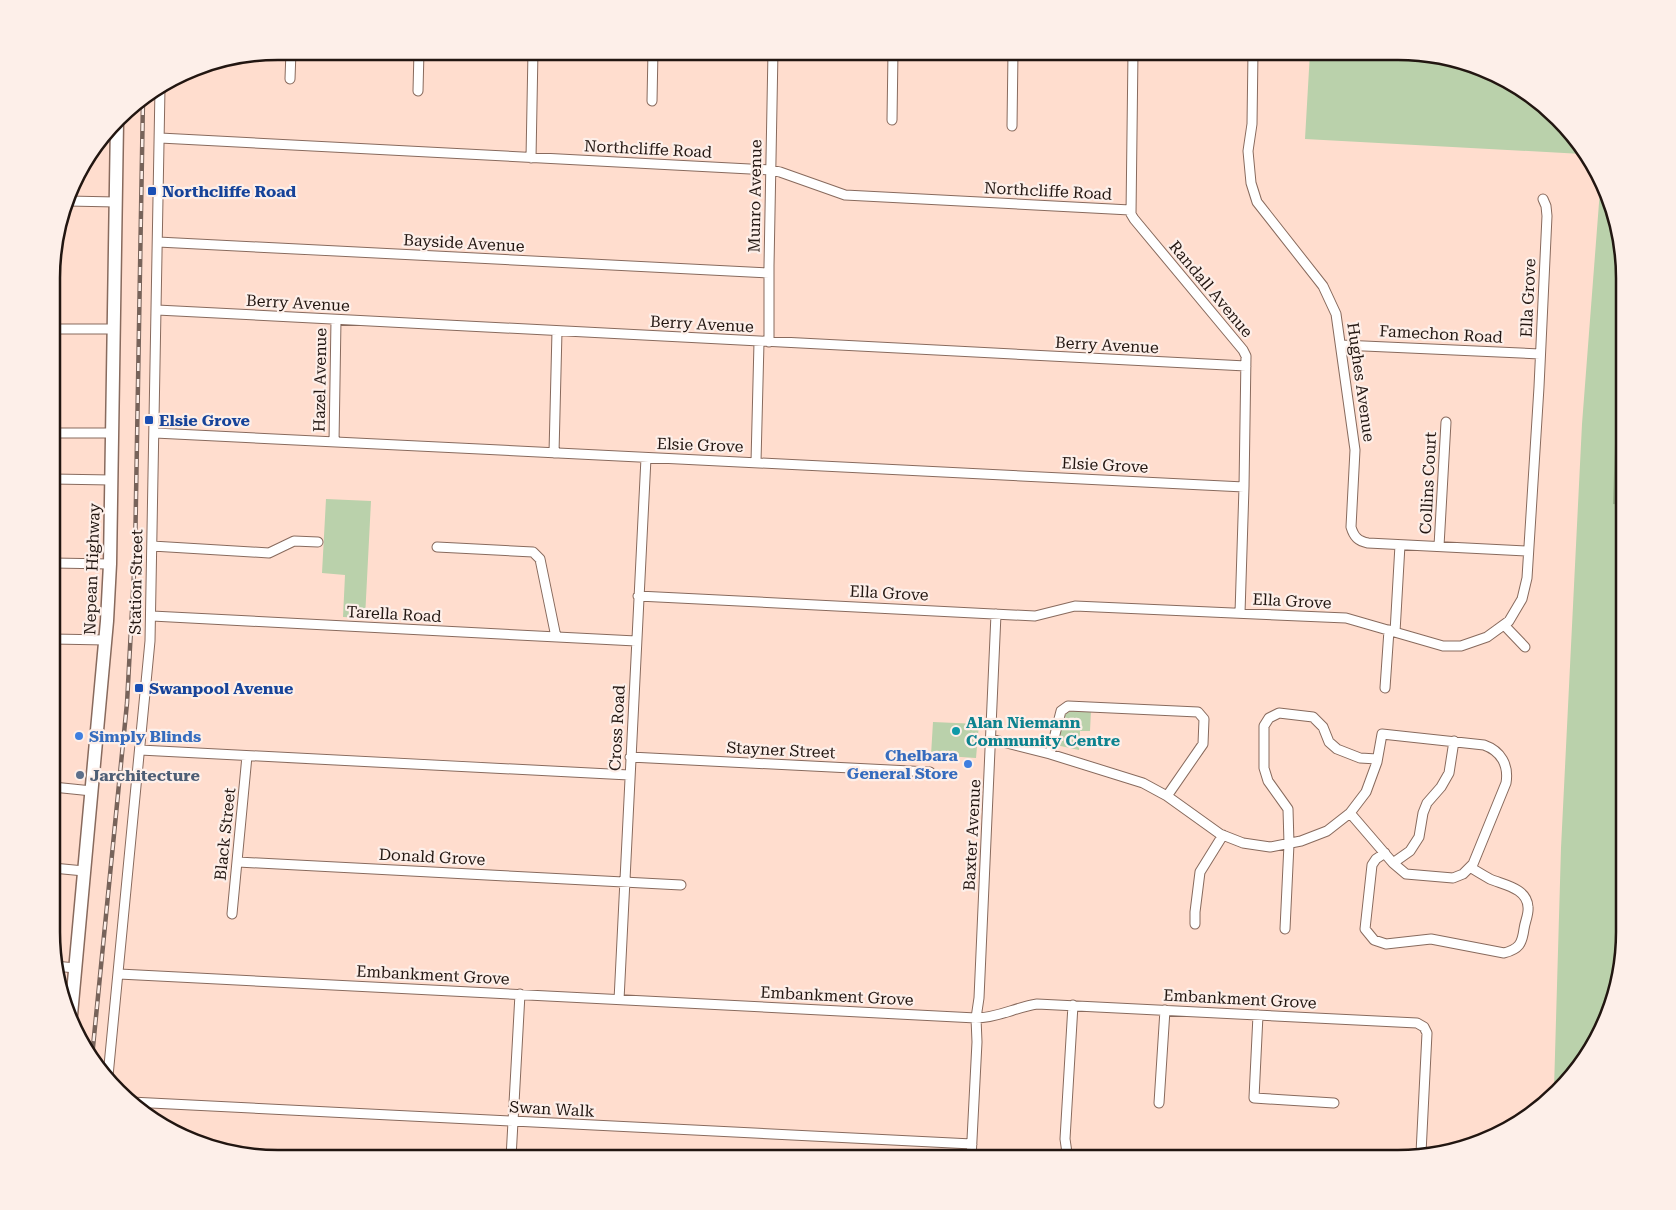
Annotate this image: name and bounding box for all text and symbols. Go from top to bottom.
street label: Northcliffe Road [583,136,713,162]
street label: Munro Avenue [745,139,765,253]
street label: Northcliffe Road [983,178,1113,204]
place label: Northcliffe Road [162,182,297,201]
marker: Northcliffe Road [146,185,158,197]
street label: Bayside Avenue [403,230,525,256]
street label: Randall Avenue [1165,237,1257,341]
street label: Ella Grove [1516,258,1540,338]
street label: Berry Avenue [246,291,351,315]
street label: Berry Avenue [650,312,755,336]
street label: Hughes Avenue [1343,321,1379,443]
street label: Famechon Road [1379,321,1503,347]
street label: Hazel Avenue [310,327,330,432]
street label: Berry Avenue [1055,333,1160,357]
place label: Elsie Grove [159,411,250,430]
marker: Elsie Grove [143,414,155,426]
street label: Collins Court [1416,431,1440,535]
street label: Elsie Grove [656,434,744,456]
street label: Elsie Grove [1061,453,1149,477]
street label: Nepean Highway [80,502,104,635]
street label: Station Street [126,529,146,635]
street label: Ella Grove [849,581,929,605]
street label: Ella Grove [1252,589,1332,613]
street label: Tarella Road [346,602,442,626]
place label: Swanpool Avenue [149,679,293,698]
marker: Swanpool Avenue [133,682,145,694]
street label: Cross Road [605,684,629,772]
place label: Alan Niemann Community Centre [966,713,1120,750]
marker: Alan Niemann Community Centre [950,725,962,737]
place label: Simply Blinds [89,727,201,746]
marker: Simply Blinds [73,730,85,742]
street label: Stayner Street [726,738,836,762]
place label: Chelbara General Store [847,746,959,783]
marker: Chelbara General Store [962,758,974,770]
place label: Jarchitecture [90,766,200,785]
marker: Jarchitecture [74,769,86,781]
street label: Baxter Avenue [960,778,984,891]
street label: Black Street [211,787,239,881]
street label: Donald Grove [378,845,486,869]
street label: Embankment Grove [356,961,510,989]
street label: Embankment Grove [760,982,914,1010]
street label: Embankment Grove [1163,985,1317,1013]
street label: Swan Walk [509,1097,595,1121]

